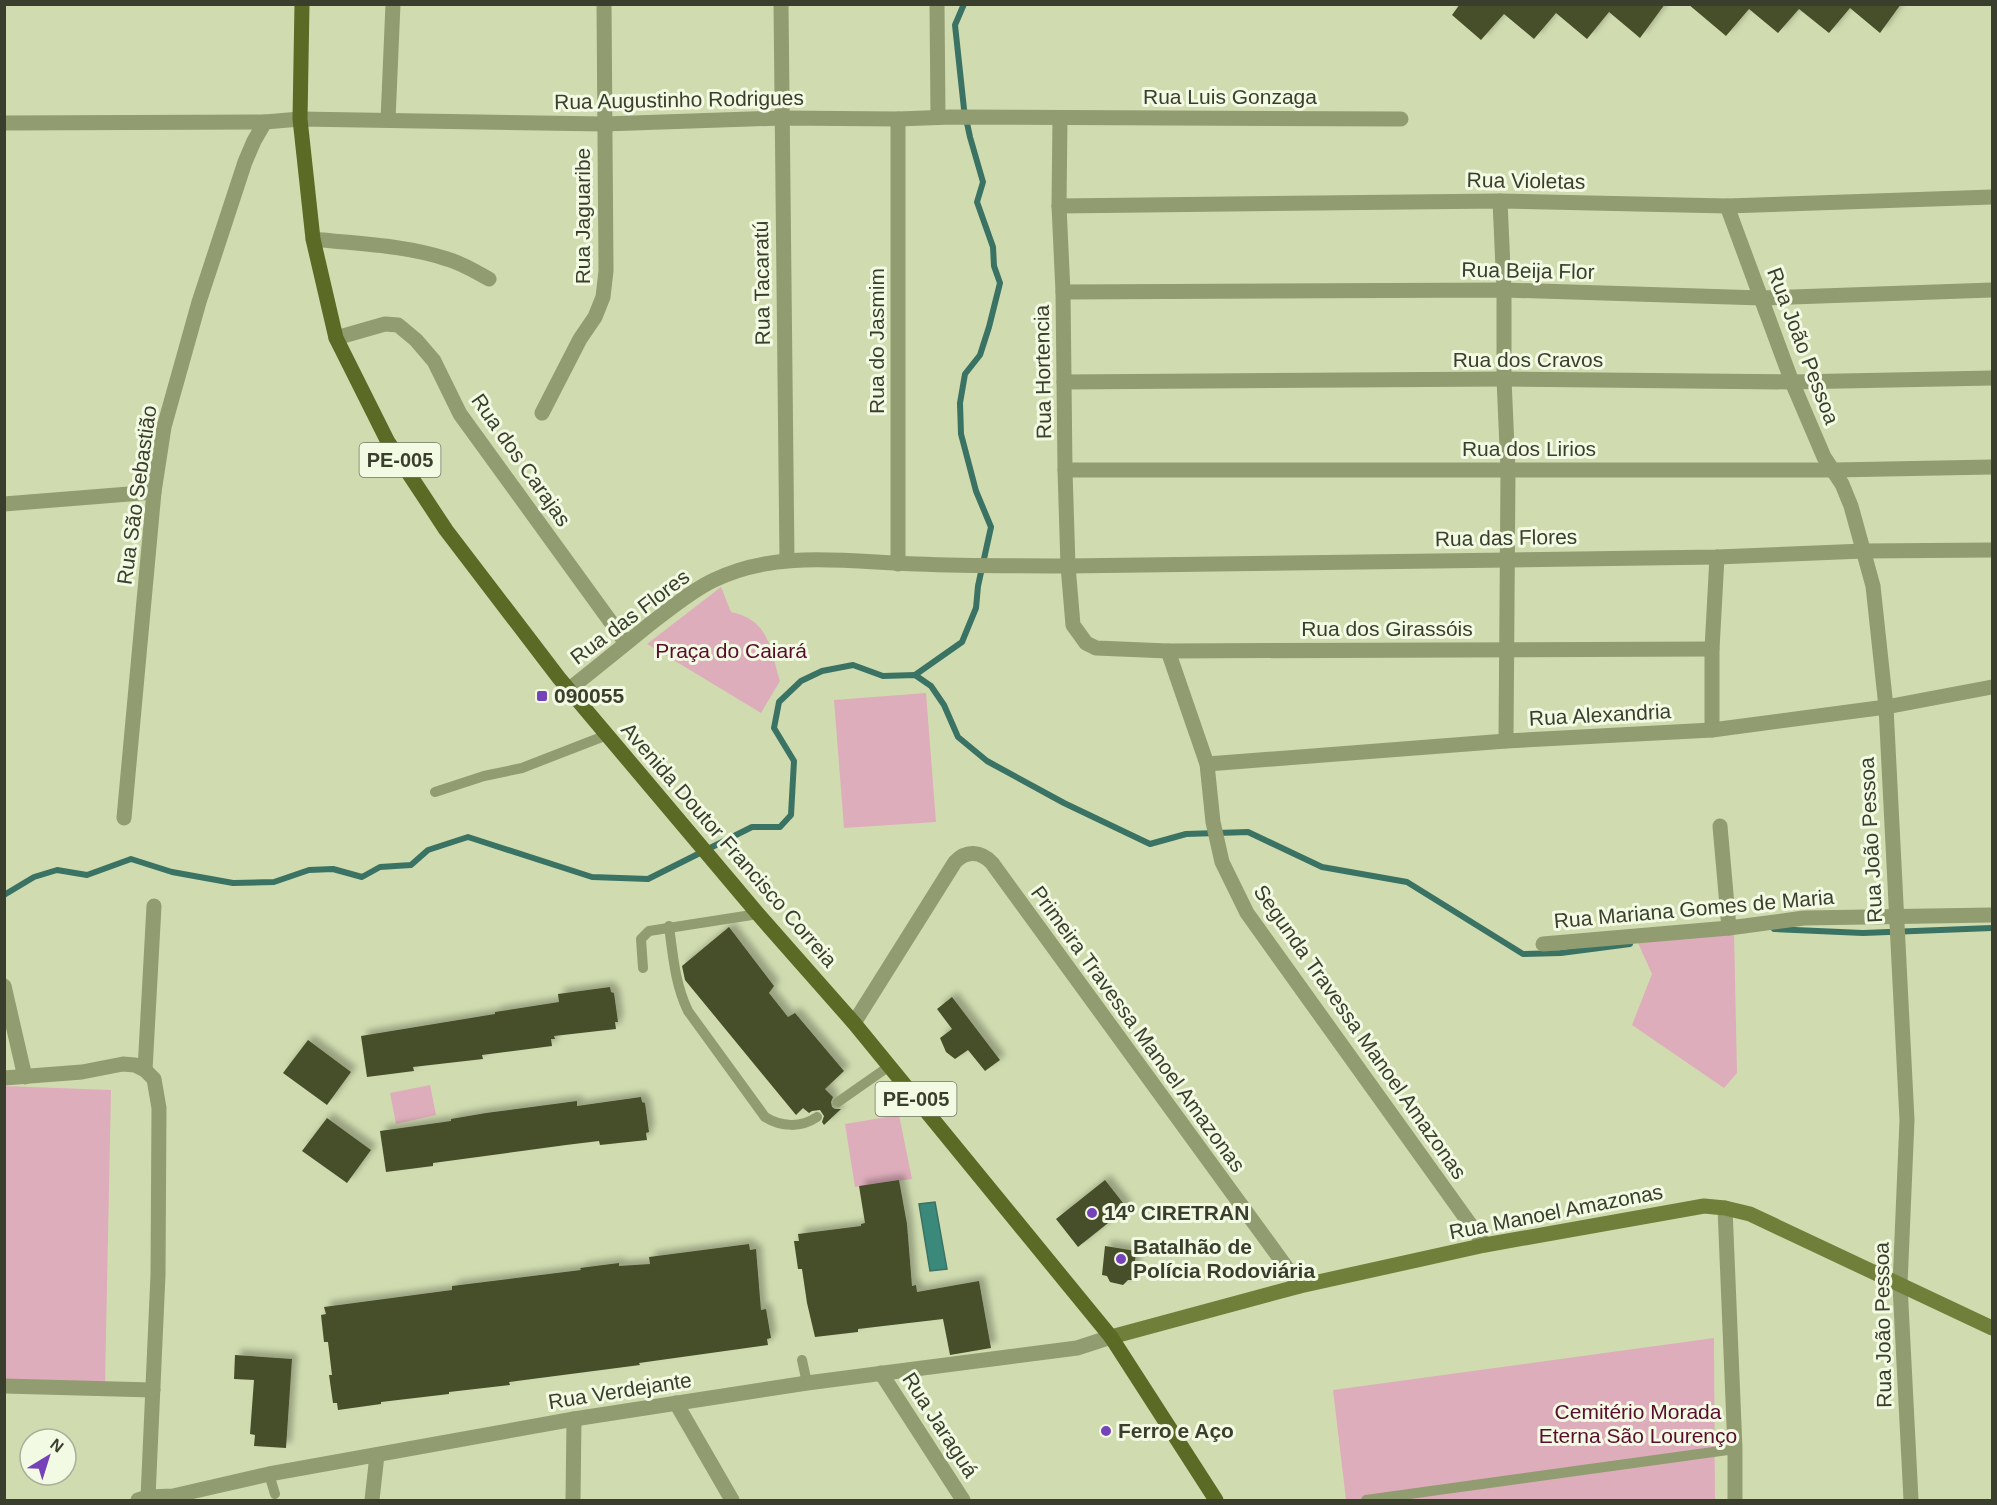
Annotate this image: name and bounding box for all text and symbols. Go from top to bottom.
street label: Rua Luis Gonzaga [1143,85,1317,108]
street label: Rua Augustinho Rodrigues [554,86,804,113]
street label: Rua Jaguaribe [571,148,594,284]
street label: Rua Violetas [1466,168,1586,193]
street label: Rua Tacaratú [749,221,774,345]
street label: Rua Beija Flor [1461,258,1595,283]
street label: Rua João Pessoa [1763,264,1844,428]
street label: Rua do Jasmim [865,268,888,414]
street label: Rua Hortencia [1030,304,1055,439]
street label: Rua dos Cravos [1453,348,1603,371]
street label: Rua dos Carajas [467,389,576,530]
street label: Rua São Sebastião [113,404,160,586]
street label: Rua dos Lirios [1462,437,1596,460]
road number: PE-005 [360,443,440,477]
street label: Rua das Flores [1435,525,1577,550]
street label: Rua das Flores [566,565,693,669]
street label: Rua dos Girassóis [1301,617,1473,640]
park label: Praça do Caiará [655,639,807,662]
place label: 090055 [554,684,624,707]
marker: 090055 [535,689,549,703]
street label: Rua Alexandria [1528,699,1672,730]
street label: Avenida Doutor Francisco Correia [617,718,842,972]
street label: Rua João Pessoa [1855,756,1886,923]
street label: Segunda Travessa Manoel Amazonas [1250,880,1471,1183]
street label: Primeira Travessa Manoel Amazonas [1027,881,1250,1176]
street label: Rua Mariana Gomes de Maria [1553,885,1835,932]
road number: PE-005 [876,1082,956,1116]
street label: Rua Manoel Amazonas [1447,1180,1665,1244]
place label: 14º CIRETRAN [1104,1201,1249,1224]
marker: 14º CIRETRAN [1085,1206,1099,1220]
place label: Batalhão de Polícia Rodoviária [1133,1235,1315,1282]
street label: Rua João Pessoa [1870,1242,1895,1408]
marker: Batalhão de Polícia Rodoviária [1114,1252,1128,1266]
street label: Rua Verdejante [547,1368,693,1413]
street label: Rua Jaraguá [898,1368,983,1482]
park label: Cemitério Morada Eterna São Lourenço [1539,1400,1737,1447]
place label: Ferro e Aço [1118,1419,1234,1442]
marker: Ferro e Aço [1099,1424,1113,1438]
north arrow [18,1427,78,1487]
text: N [47,1435,67,1456]

